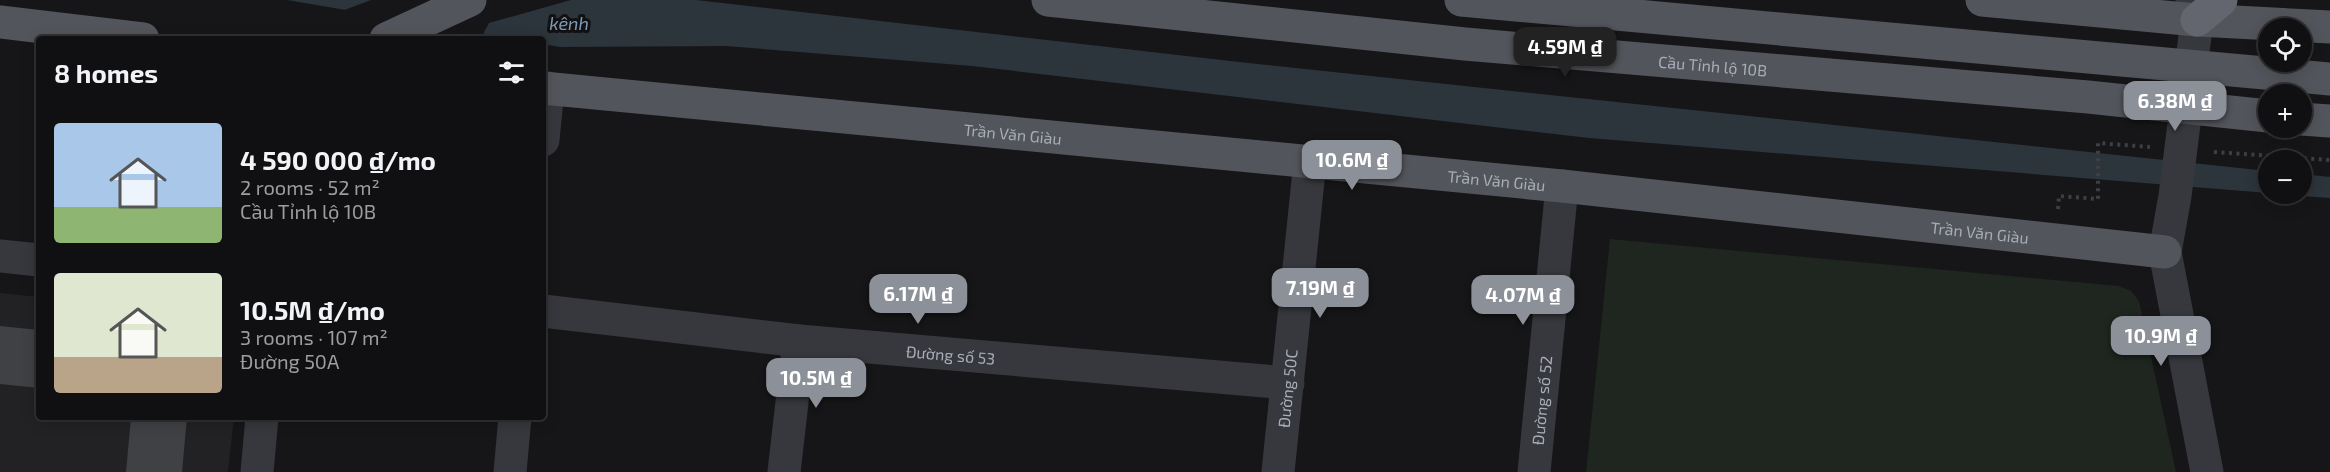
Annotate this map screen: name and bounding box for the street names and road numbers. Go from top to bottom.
street label: Cầu Tỉnh lộ 10B [1658,51,1768,79]
street label: Trần Văn Giàu [963,119,1063,147]
street label: Trần Văn Giàu [1447,166,1547,194]
street label: Trần Văn Giàu [1930,217,2030,247]
street label: Đường số 53 [905,341,996,367]
street label: Đường 50C [1273,348,1300,429]
street label: Đường số 52 [1527,355,1555,446]

